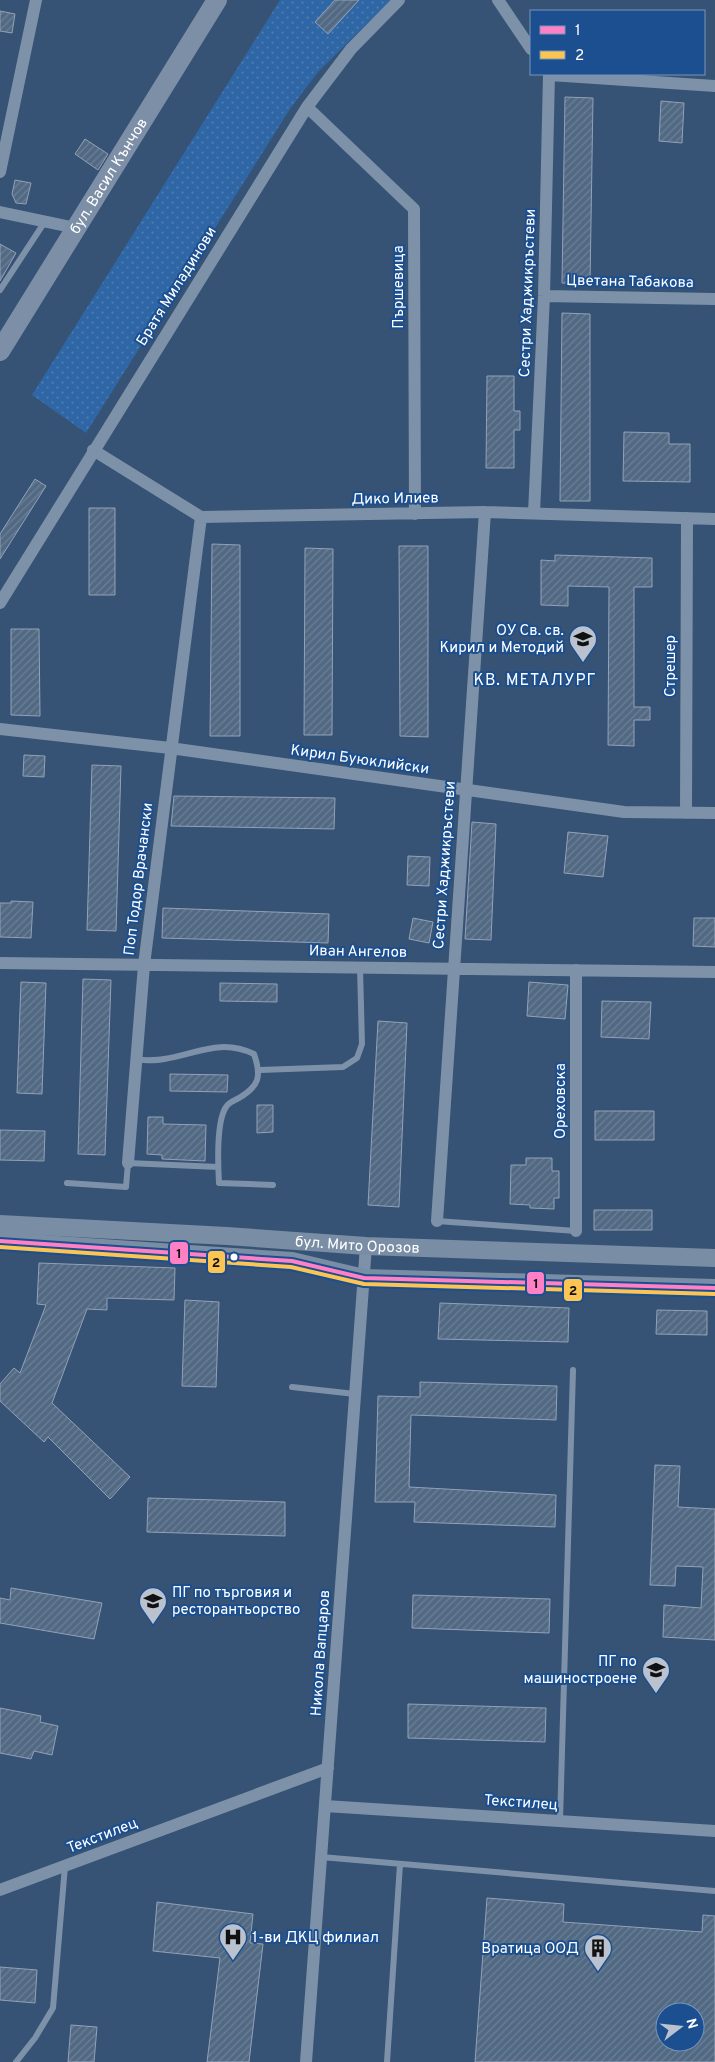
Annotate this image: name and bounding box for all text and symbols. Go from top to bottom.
legend [530,10,705,75]
text: 1 [575,22,581,41]
text: 2 [575,47,584,66]
street label: бул. Васил Кънчов [67,115,153,238]
street label: Сестри Хаджикръстеви [516,208,541,378]
street label: Братя Миладинови [133,224,222,350]
street label: Пършевица [390,245,409,329]
street label: Цветана Табакова [566,272,694,293]
street label: Дико Илиев [351,489,439,510]
place label: ОУ Св. св. Кирил и Методий [439,622,564,658]
school or university icon: ОУ Св. св. Кирил и Методий [568,624,598,663]
street label: Стрешер [662,635,681,697]
district label: КВ. МЕТАЛУРГ [473,671,597,691]
street label: Кирил Буюклийски [289,741,430,780]
street label: Сестри Хаджикръстеви [430,780,461,950]
street label: Поп Тодор Врачански [121,802,158,957]
street label: Иван Ангелов [309,942,407,963]
street label: Ореховска [552,1063,571,1139]
street label: бул. Мито Орозов [294,1233,420,1259]
line badge: 1 [169,1241,189,1265]
text: 1 [176,1246,182,1263]
line badge: 2 [207,1250,226,1274]
unlabelled marker [229,1252,239,1262]
text: 2 [212,1255,220,1272]
line badge: 1 [526,1271,545,1295]
text: 1 [533,1276,539,1293]
line badge: 2 [563,1278,583,1302]
text: 2 [569,1283,577,1300]
place label: ПГ по търговия и ресторантьорство [172,1584,300,1620]
school or university icon: ПГ по търговия и ресторантьорство [138,1586,168,1625]
street label: Никола Вапцаров [308,1589,335,1717]
place label: ПГ по машиностроене [523,1653,637,1689]
school or university icon: ПГ по машиностроене [641,1655,671,1694]
street label: Текстилец [483,1791,559,1816]
street label: Текстилец [64,1814,141,1859]
hospital icon: 1-ви ДКЦ филиал [218,1922,248,1961]
place label: 1-ви ДКЦ филиал [252,1929,379,1948]
building icon: Вратица ООД [583,1933,613,1972]
place label: Вратица ООД [481,1940,579,1959]
north arrow [655,2002,705,2052]
text: N [681,2017,701,2031]

